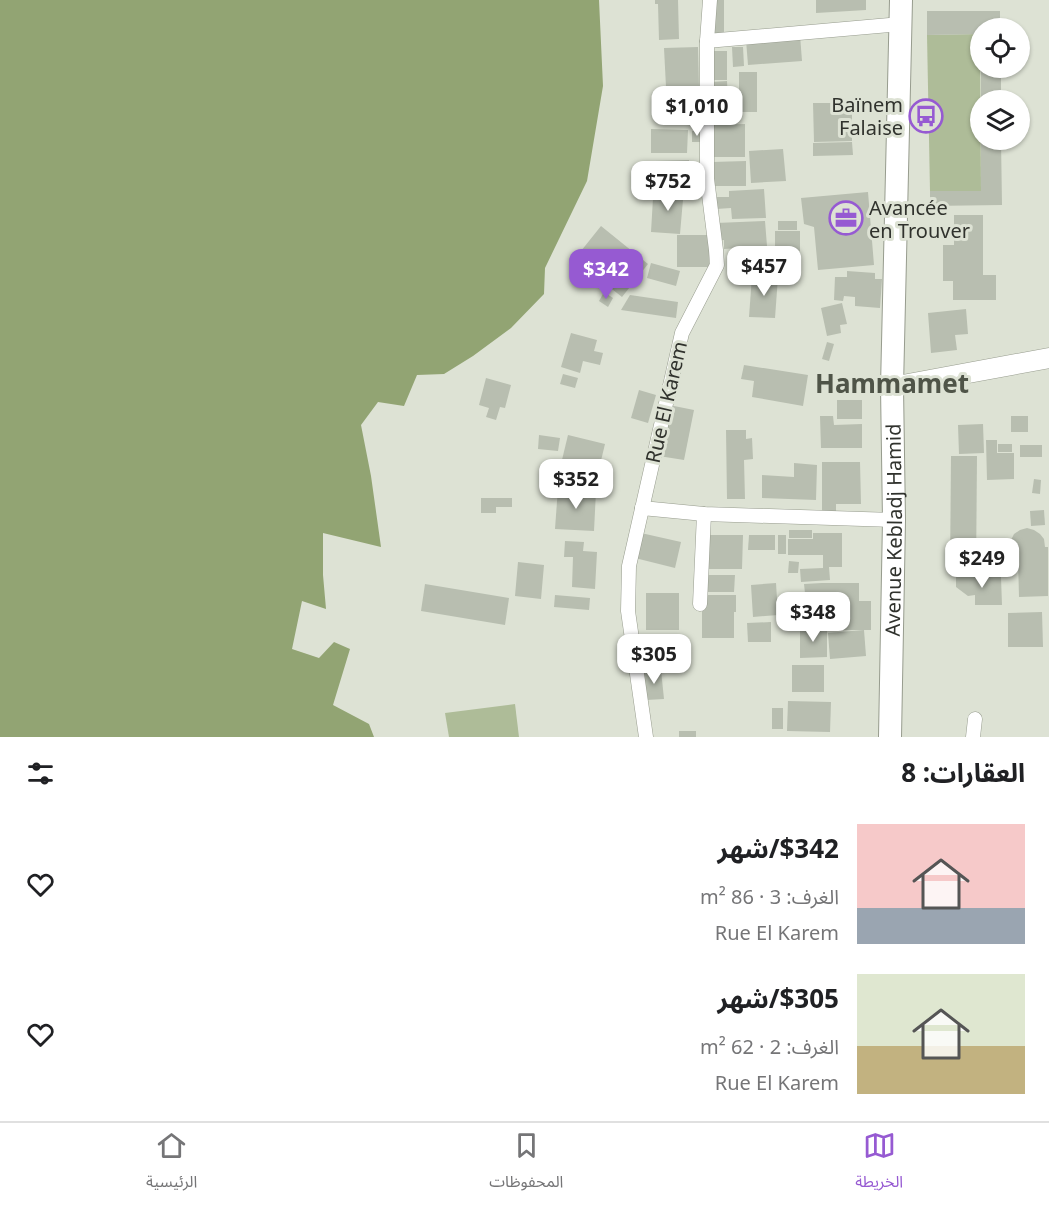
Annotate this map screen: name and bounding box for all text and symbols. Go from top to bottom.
map controls [970,18,1030,150]
button: locate [970,18,1030,78]
pin: $1,010 [648,86,746,137]
button: layers [970,90,1030,150]
place label: Baïnem Falaise [831,91,903,141]
text: $1,010 [666,92,728,119]
bus stop icon: Baïnem Falaise [908,98,944,134]
pin: $752 [632,161,704,212]
text: $752 [645,167,691,194]
place label: Avancée en Trouver [869,194,970,244]
office icon: Avancée en Trouver [828,200,864,236]
pin: $457 [728,246,800,297]
pin: $342 [570,249,642,300]
text: $457 [741,252,787,279]
text: $342 [583,255,629,282]
street label: Rue El Karem [639,338,693,466]
district label: Hammamet [815,365,969,401]
street label: Avenue Kebladj Hamid [878,423,908,637]
pin: $352 [540,459,612,510]
text: $352 [553,465,599,492]
pin: $249 [946,538,1018,589]
text: $249 [959,544,1005,571]
pin: $348 [777,592,849,643]
text: $348 [790,598,836,625]
pin: $305 [618,634,690,685]
text: $305 [631,640,677,667]
text: العقارات: 8 [901,754,1025,790]
icon: filters [24,757,57,790]
text: $342/شهر [717,830,839,866]
icon: home [905,848,977,920]
icon: heart [24,868,57,901]
text: الغرف: 3 · 86 m² [700,883,839,910]
text: Rue El Karem [715,919,839,946]
text: $305/شهر [717,980,839,1016]
icon: home [905,998,977,1070]
icon: heart [24,1018,57,1051]
text: الغرف: 2 · 62 m² [700,1033,839,1060]
text: Rue El Karem [715,1069,839,1096]
tab: الرئيسية [146,1129,197,1199]
tab: المحفوظات [489,1129,563,1199]
tab: الخريطة [855,1129,903,1199]

